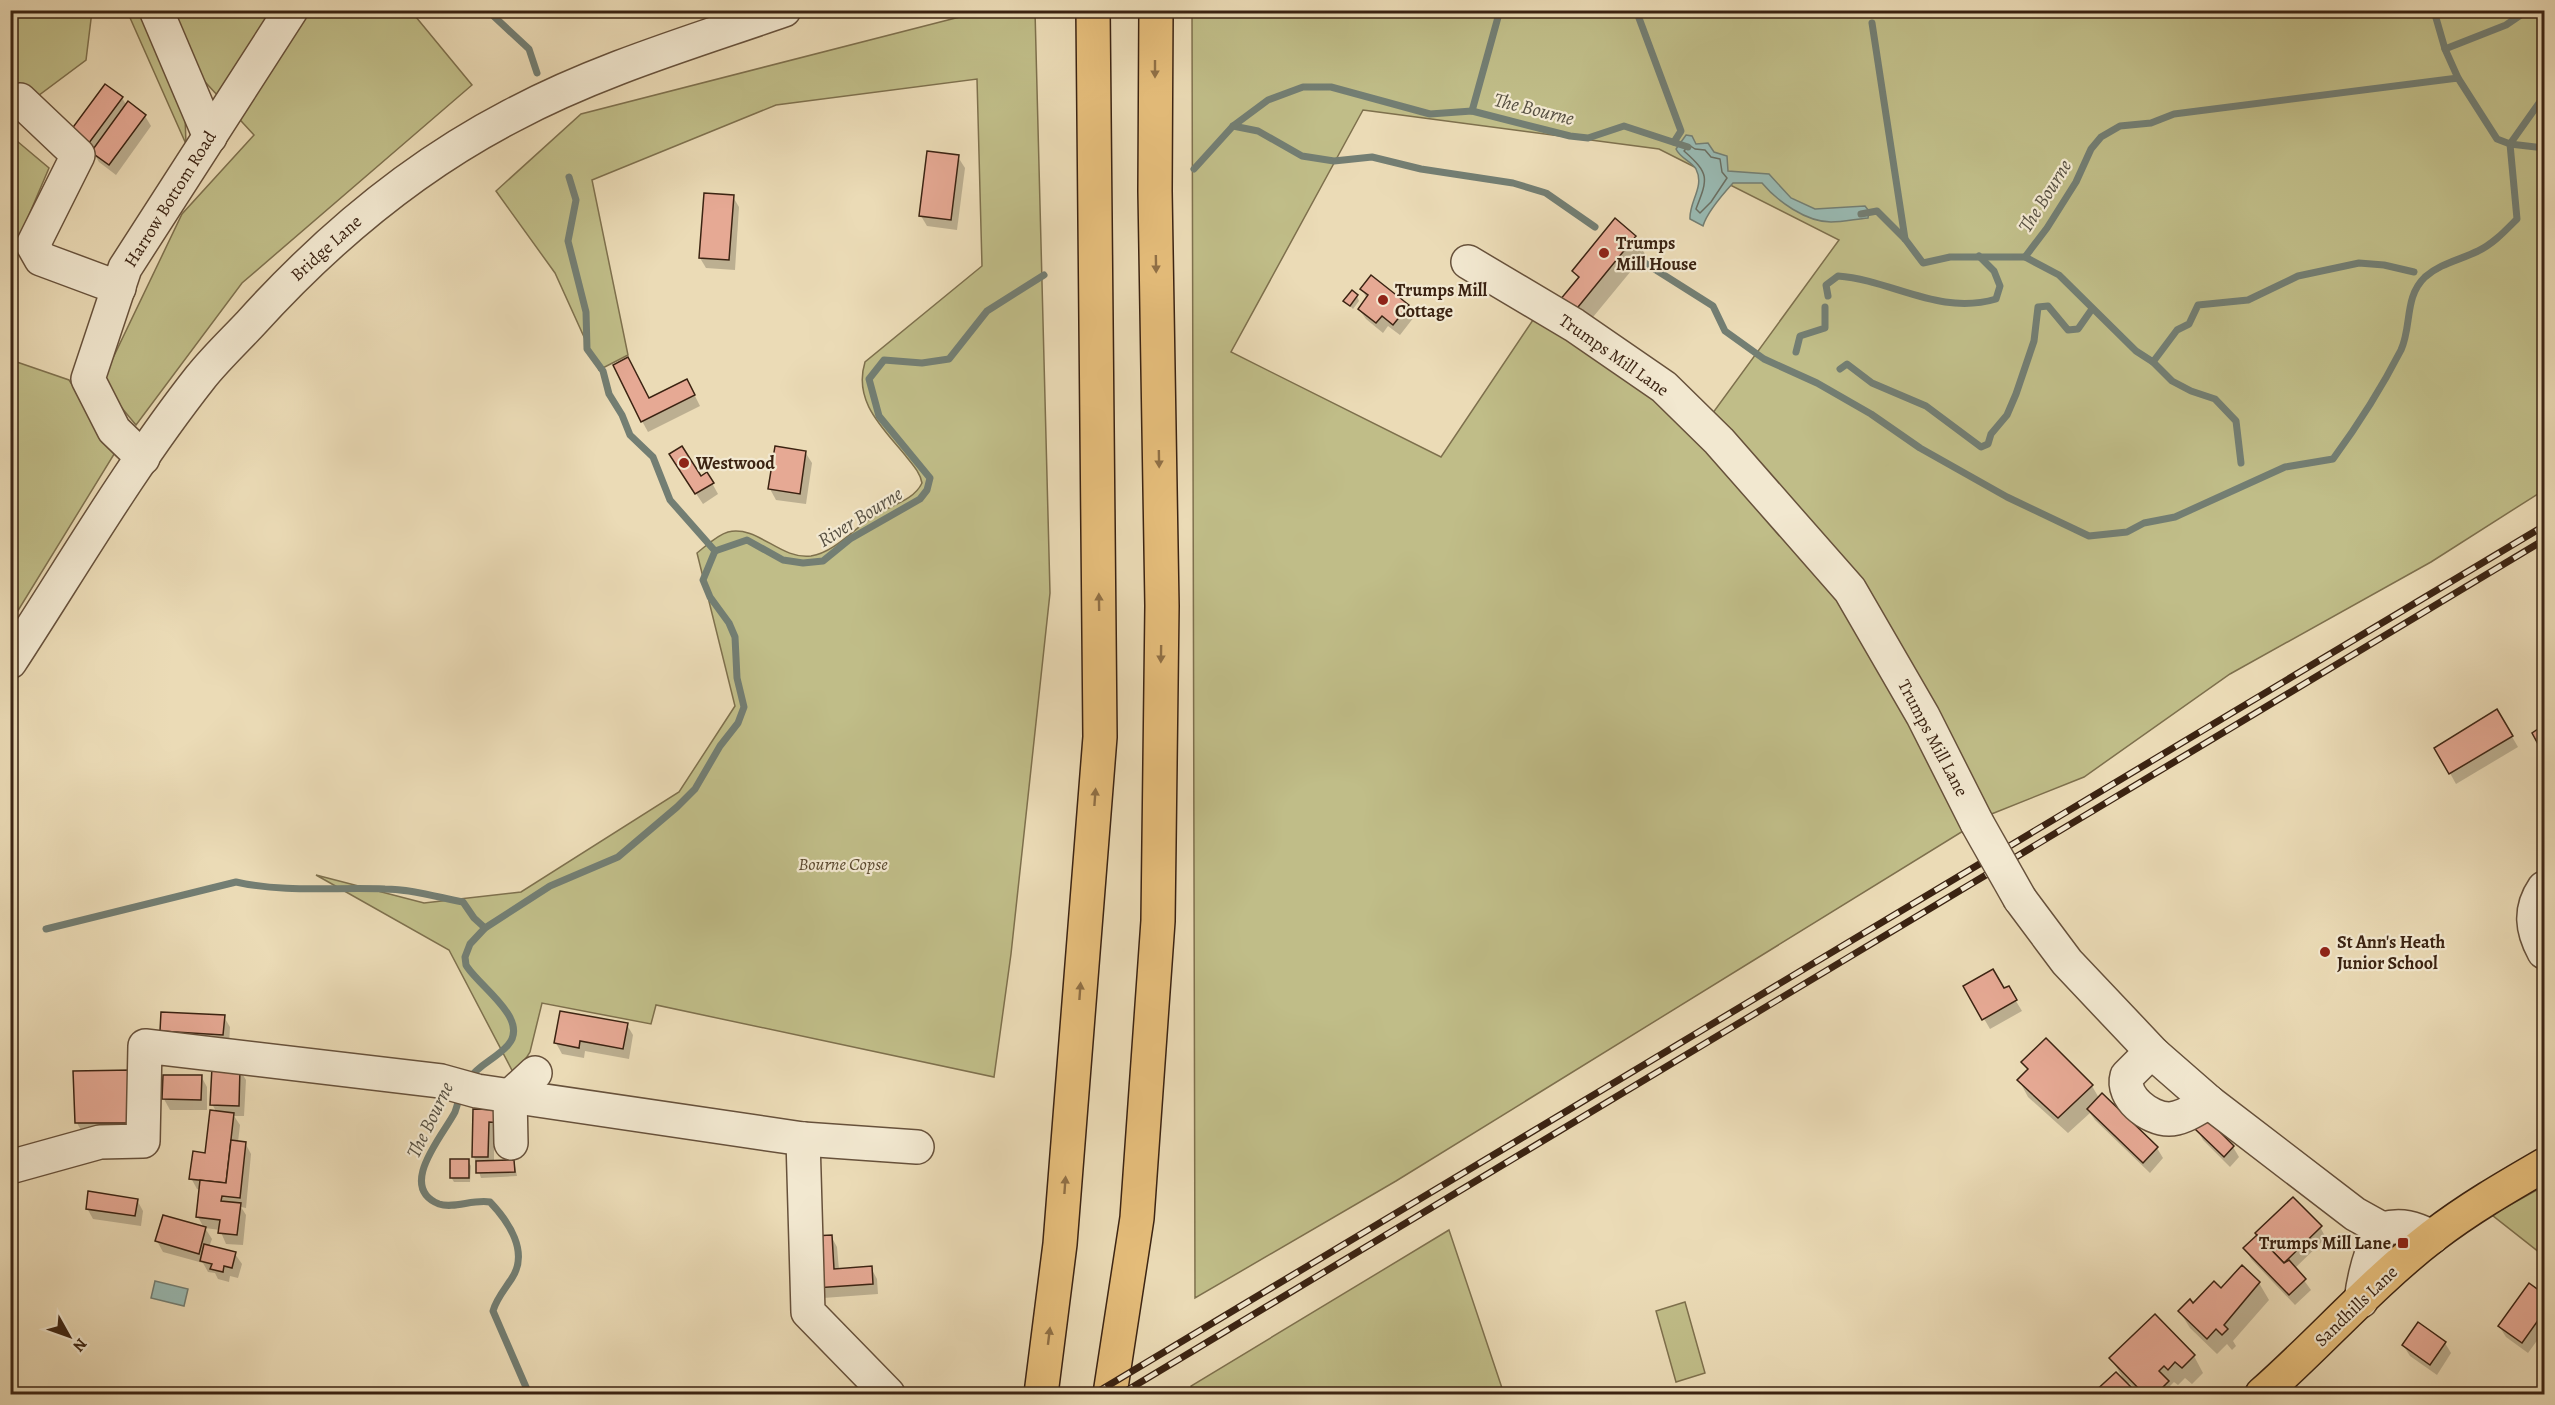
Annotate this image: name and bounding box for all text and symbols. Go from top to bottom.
one-way arrow [1150,59,1160,78]
water label: The Bourne [1491,86,1577,132]
street label: Harrow Bottom Road [118,126,222,272]
water label: The Bourne [2012,154,2078,238]
street label: Bridge Lane [285,210,367,286]
place label: Trumps Mill House [1616,231,1697,276]
marker: Trumps Mill House [1597,246,1611,260]
one-way arrow [1151,254,1161,273]
place label: Trumps Mill Cottage [1395,278,1487,323]
marker: Trumps Mill Cottage [1376,293,1390,307]
street label: Trumps Mill Lane [1554,308,1674,402]
one-way arrow [1154,449,1164,468]
place label: Westwood [695,451,775,475]
marker: Westwood [677,456,691,470]
water label: River Bourne [812,480,908,554]
one-way arrow [1094,592,1103,611]
one-way arrow [1156,644,1166,663]
street label: Trumps Mill Lane [1892,675,1974,801]
one-way arrow [1090,787,1100,806]
park label: Bourne Copse [798,852,888,876]
place label: St Ann's Heath Junior School [2337,930,2446,975]
marker: St Ann's Heath Junior School [2318,945,2332,959]
one-way arrow [1075,982,1085,1001]
water label: The Bourne [400,1077,460,1163]
one-way arrow [1060,1176,1070,1195]
place label: Trumps Mill Lane [2259,1231,2391,1255]
marker: Trumps Mill Lane [2396,1236,2410,1250]
street label: Sandhills Lane [2309,1260,2403,1352]
north arrow [39,1306,99,1366]
one-way arrow [1044,1327,1053,1346]
text: N [67,1333,92,1357]

